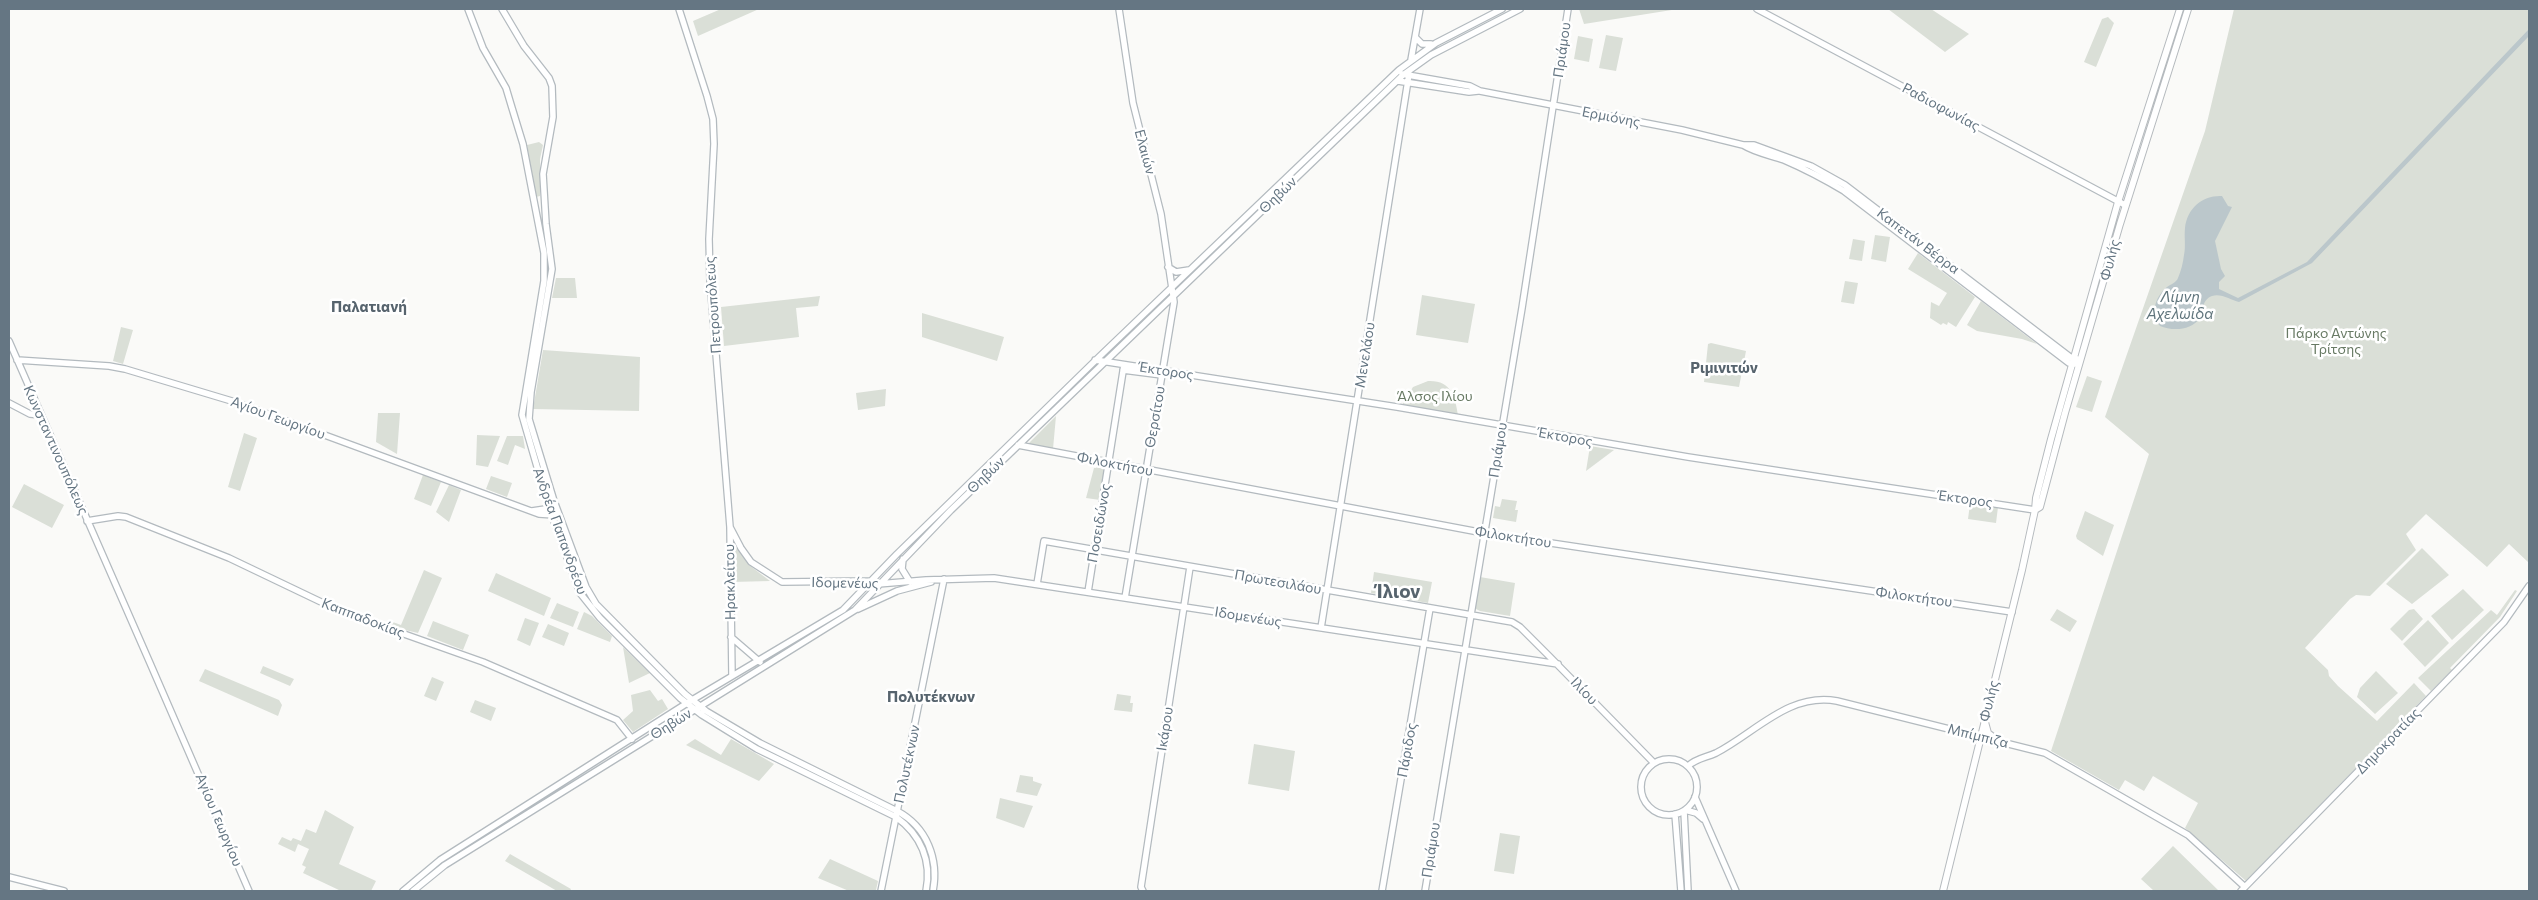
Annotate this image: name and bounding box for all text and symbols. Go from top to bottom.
street label: Πριάμου [1550,21,1574,79]
street label: Ραδιοφωνίας [1899,80,1983,134]
street label: Ερμιόνης [1580,103,1642,131]
street label: Ελαιών [1131,128,1159,176]
street label: Θηβών [1256,173,1300,217]
street label: Καπετάν Βέρρα [1873,204,1963,278]
street label: Φυλής [2096,238,2124,282]
street label: Πετρουπόλεως [701,256,725,354]
water label: Λίμνη Αχελωίδα [2147,288,2213,323]
district label: Παλατιανή [331,298,407,316]
street label: Μενελάου [1352,321,1378,389]
park label: Πάρκο Αντώνης Τρίτσης [2285,325,2387,358]
street label: Έκτορος [1137,358,1195,384]
district label: Ριμινιτών [1690,359,1758,377]
street label: Κωνσταντινουπόλεως [20,383,92,517]
street label: Θερσίτου [1141,385,1169,449]
park label: Άλσος Ιλίου [1397,388,1473,404]
street label: Αγίου Γεωργίου [228,393,328,443]
street label: Πριάμου [1485,421,1511,479]
street label: Έκτορος [1536,424,1594,450]
street label: Φιλοκτήτου [1075,448,1155,480]
street label: Θηβών [964,453,1008,497]
street label: Ανδρέα Παπανδρέου [529,465,591,597]
street label: Ποσειδώνος [1084,482,1114,564]
street label: Έκτορος [1936,487,1994,511]
street label: Φιλοκτήτου [1474,523,1552,551]
street label: Ηρακλείτου [721,544,739,620]
street label: Πρωτεσιλάου [1233,566,1323,598]
street label: Ιδομενέως [811,574,879,592]
district label: Ίλιον [1376,581,1420,603]
street label: Φιλοκτήτου [1875,583,1953,611]
street label: Καππαδοκίας [319,594,407,642]
street label: Ιδομενέως [1213,603,1283,631]
street label: Ιλίου [1567,674,1601,708]
street label: Φυλής [1976,679,2002,723]
district label: Πολυτέκνων [887,688,975,706]
street label: Δημοκρατίας [2352,704,2424,778]
street label: Θηβών [647,705,695,743]
street label: Ικάρου [1153,706,1177,752]
street label: Μπίμπιζα [1946,720,2010,752]
street label: Πάριδος [1394,721,1420,779]
street label: Πολυτέκνων [891,723,923,805]
street label: Αγίου Γεωργίου [192,771,246,869]
street label: Πριάμου [1418,821,1444,879]

